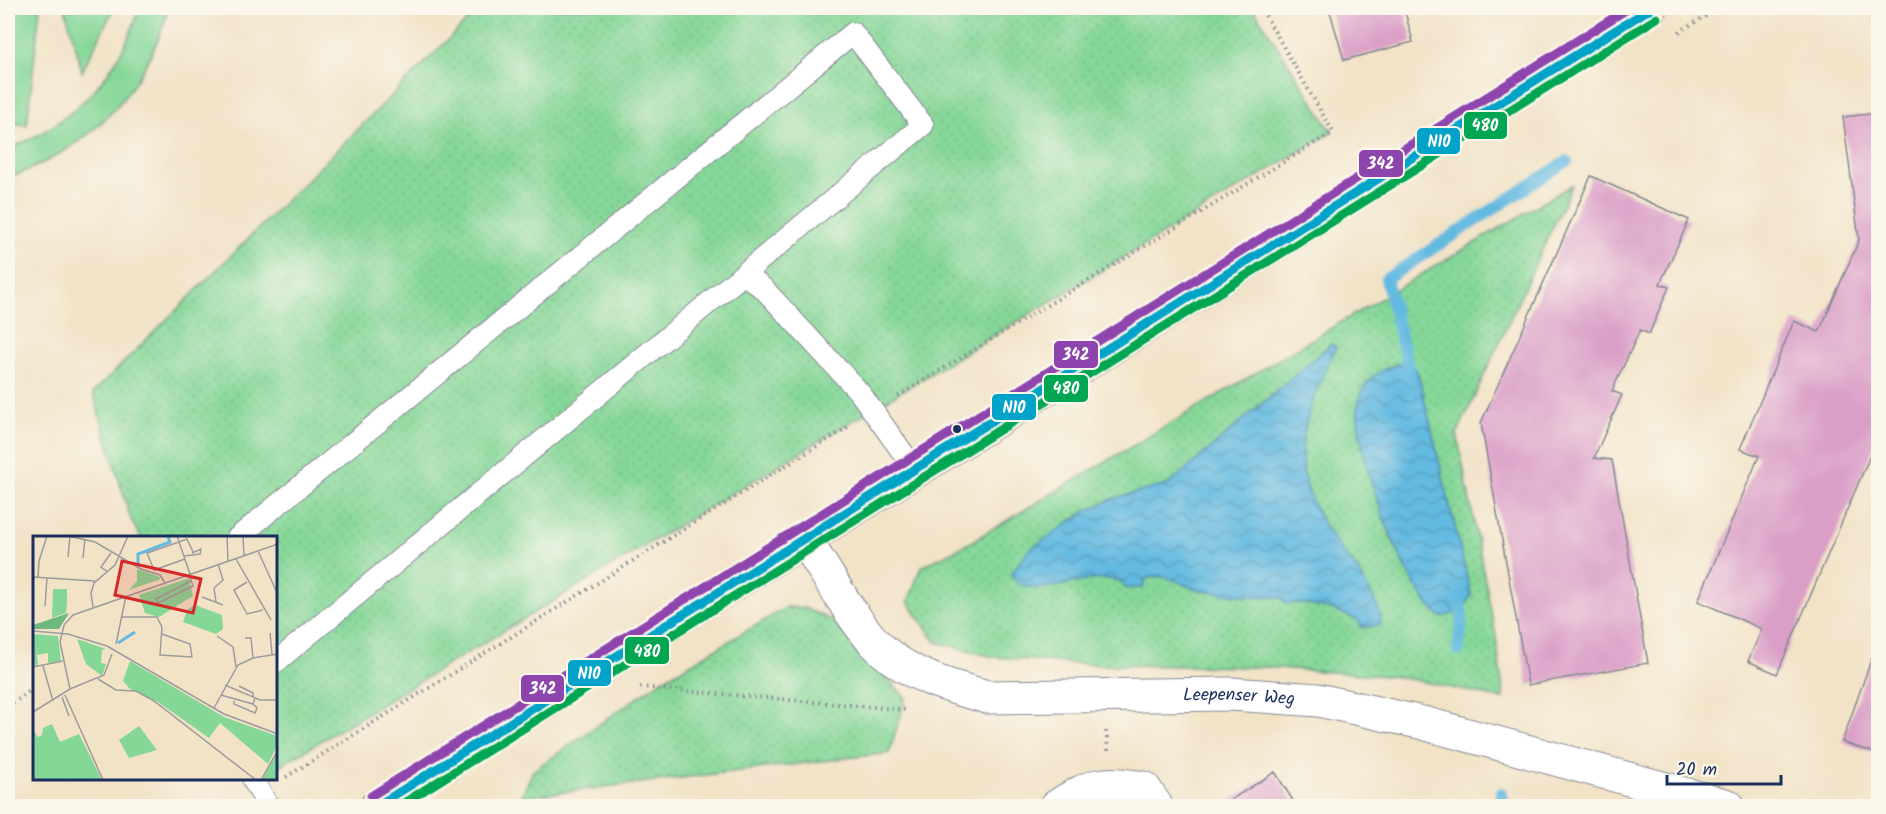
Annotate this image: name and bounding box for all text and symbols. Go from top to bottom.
line badge: 480 [1463,111,1508,140]
text: 480 [1472,114,1499,139]
line badge: N10 [1416,127,1461,155]
text: N10 [1427,130,1451,155]
line badge: 342 [1358,149,1404,178]
text: 342 [1367,152,1394,177]
line badge: 342 [1053,340,1099,369]
text: 342 [1062,343,1089,368]
line badge: 480 [1043,374,1089,403]
text: 480 [1053,377,1080,402]
line badge: N10 [991,393,1037,421]
text: N10 [1002,396,1026,421]
unlabelled marker [951,423,963,435]
inset map [33,536,278,781]
line badge: 480 [624,636,670,665]
text: 480 [634,640,661,665]
line badge: N10 [567,659,612,687]
text: N10 [577,662,601,687]
line badge: 342 [520,674,565,703]
text: 342 [529,677,556,702]
street label: Leepenser Weg [1183,681,1296,714]
scale bar [1667,748,1781,786]
text: 20 m [1676,756,1717,785]

